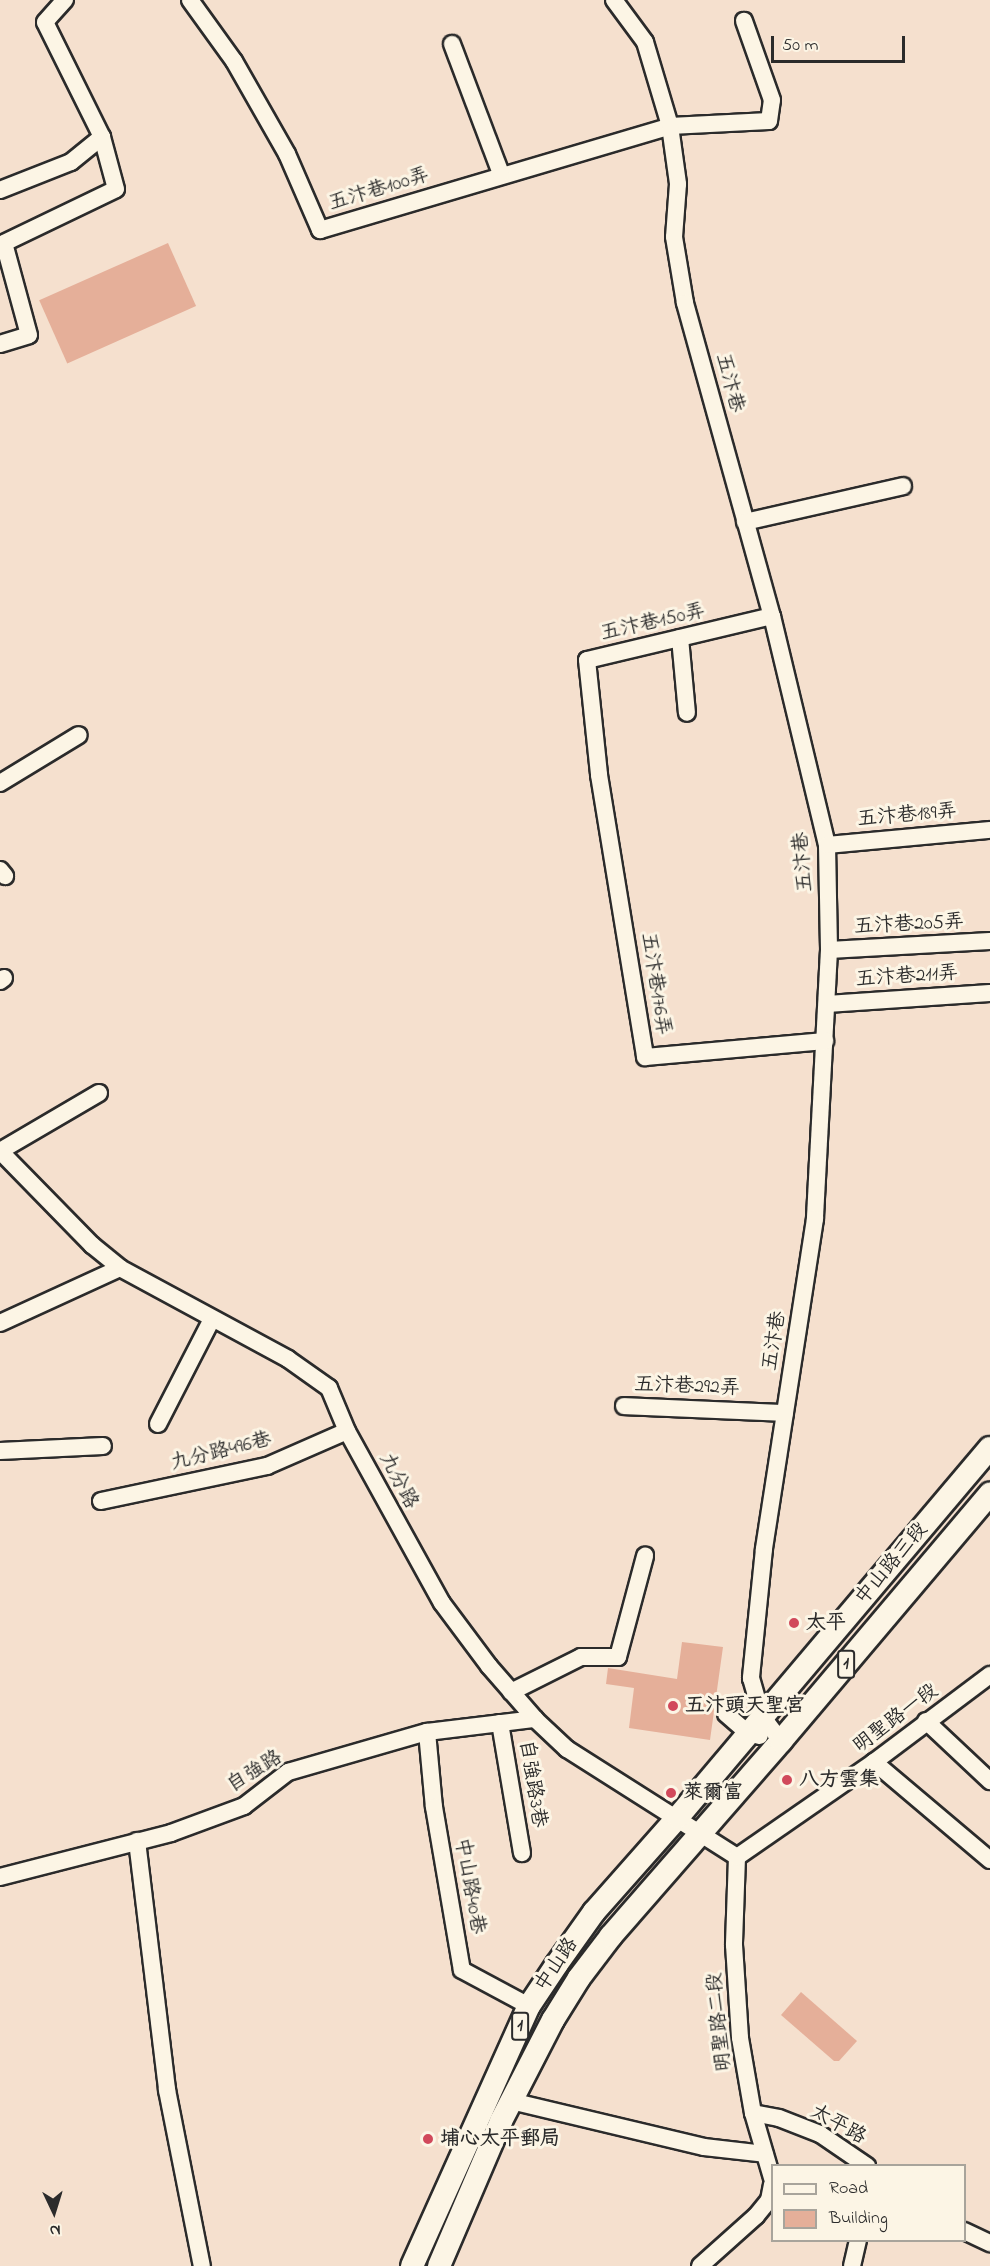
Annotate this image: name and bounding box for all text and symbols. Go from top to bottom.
scale bar [774,24,908,62]
text: 50 m [782,33,819,59]
street label: 五汴巷100弄 [326,163,432,217]
street label: 五汴巷 [710,351,748,415]
street label: 五汴巷150弄 [598,599,708,647]
street label: 五汴巷189弄 [856,800,958,832]
street label: 五汴巷 [789,831,819,893]
street label: 五汴巷205弄 [853,910,965,940]
street label: 五汴巷176弄 [635,931,675,1037]
street label: 五汴巷211弄 [855,961,959,993]
street label: 五汴巷 [758,1309,792,1373]
street label: 五汴巷292弄 [634,1373,740,1401]
street label: 九分路496巷 [168,1428,274,1476]
street label: 九分路 [373,1449,423,1513]
street label: 中山路三段 [851,1518,933,1610]
place label: 太平 [806,1611,846,1635]
marker: 太平 [787,1616,801,1630]
road number: 1 [837,1649,855,1679]
street label: 明聖路一段 [849,1679,943,1759]
place label: 五汴頭天聖宮 [685,1694,805,1718]
marker: 五汴頭天聖宮 [666,1699,680,1713]
street label: 自強路3巷 [513,1739,551,1829]
street label: 自強路 [223,1746,287,1798]
place label: 八方雲集 [799,1768,879,1792]
marker: 八方雲集 [780,1773,794,1787]
place label: 萊爾富 [683,1781,743,1805]
marker: 萊爾富 [664,1786,678,1800]
street label: 中山路40巷 [449,1836,489,1936]
street label: 中山路 [530,1933,584,1997]
street label: 明聖路二段 [703,1971,737,2073]
road number: 1 [511,2011,529,2041]
street label: 太平路 [806,2100,870,2150]
place label: 埔心太平郵局 [440,2127,560,2151]
marker: 埔心太平郵局 [421,2132,435,2146]
legend [771,2164,966,2242]
text: Road [829,2176,868,2202]
north arrow [24,2182,84,2242]
text: Building [829,2206,888,2232]
text: N [49,2218,61,2242]

